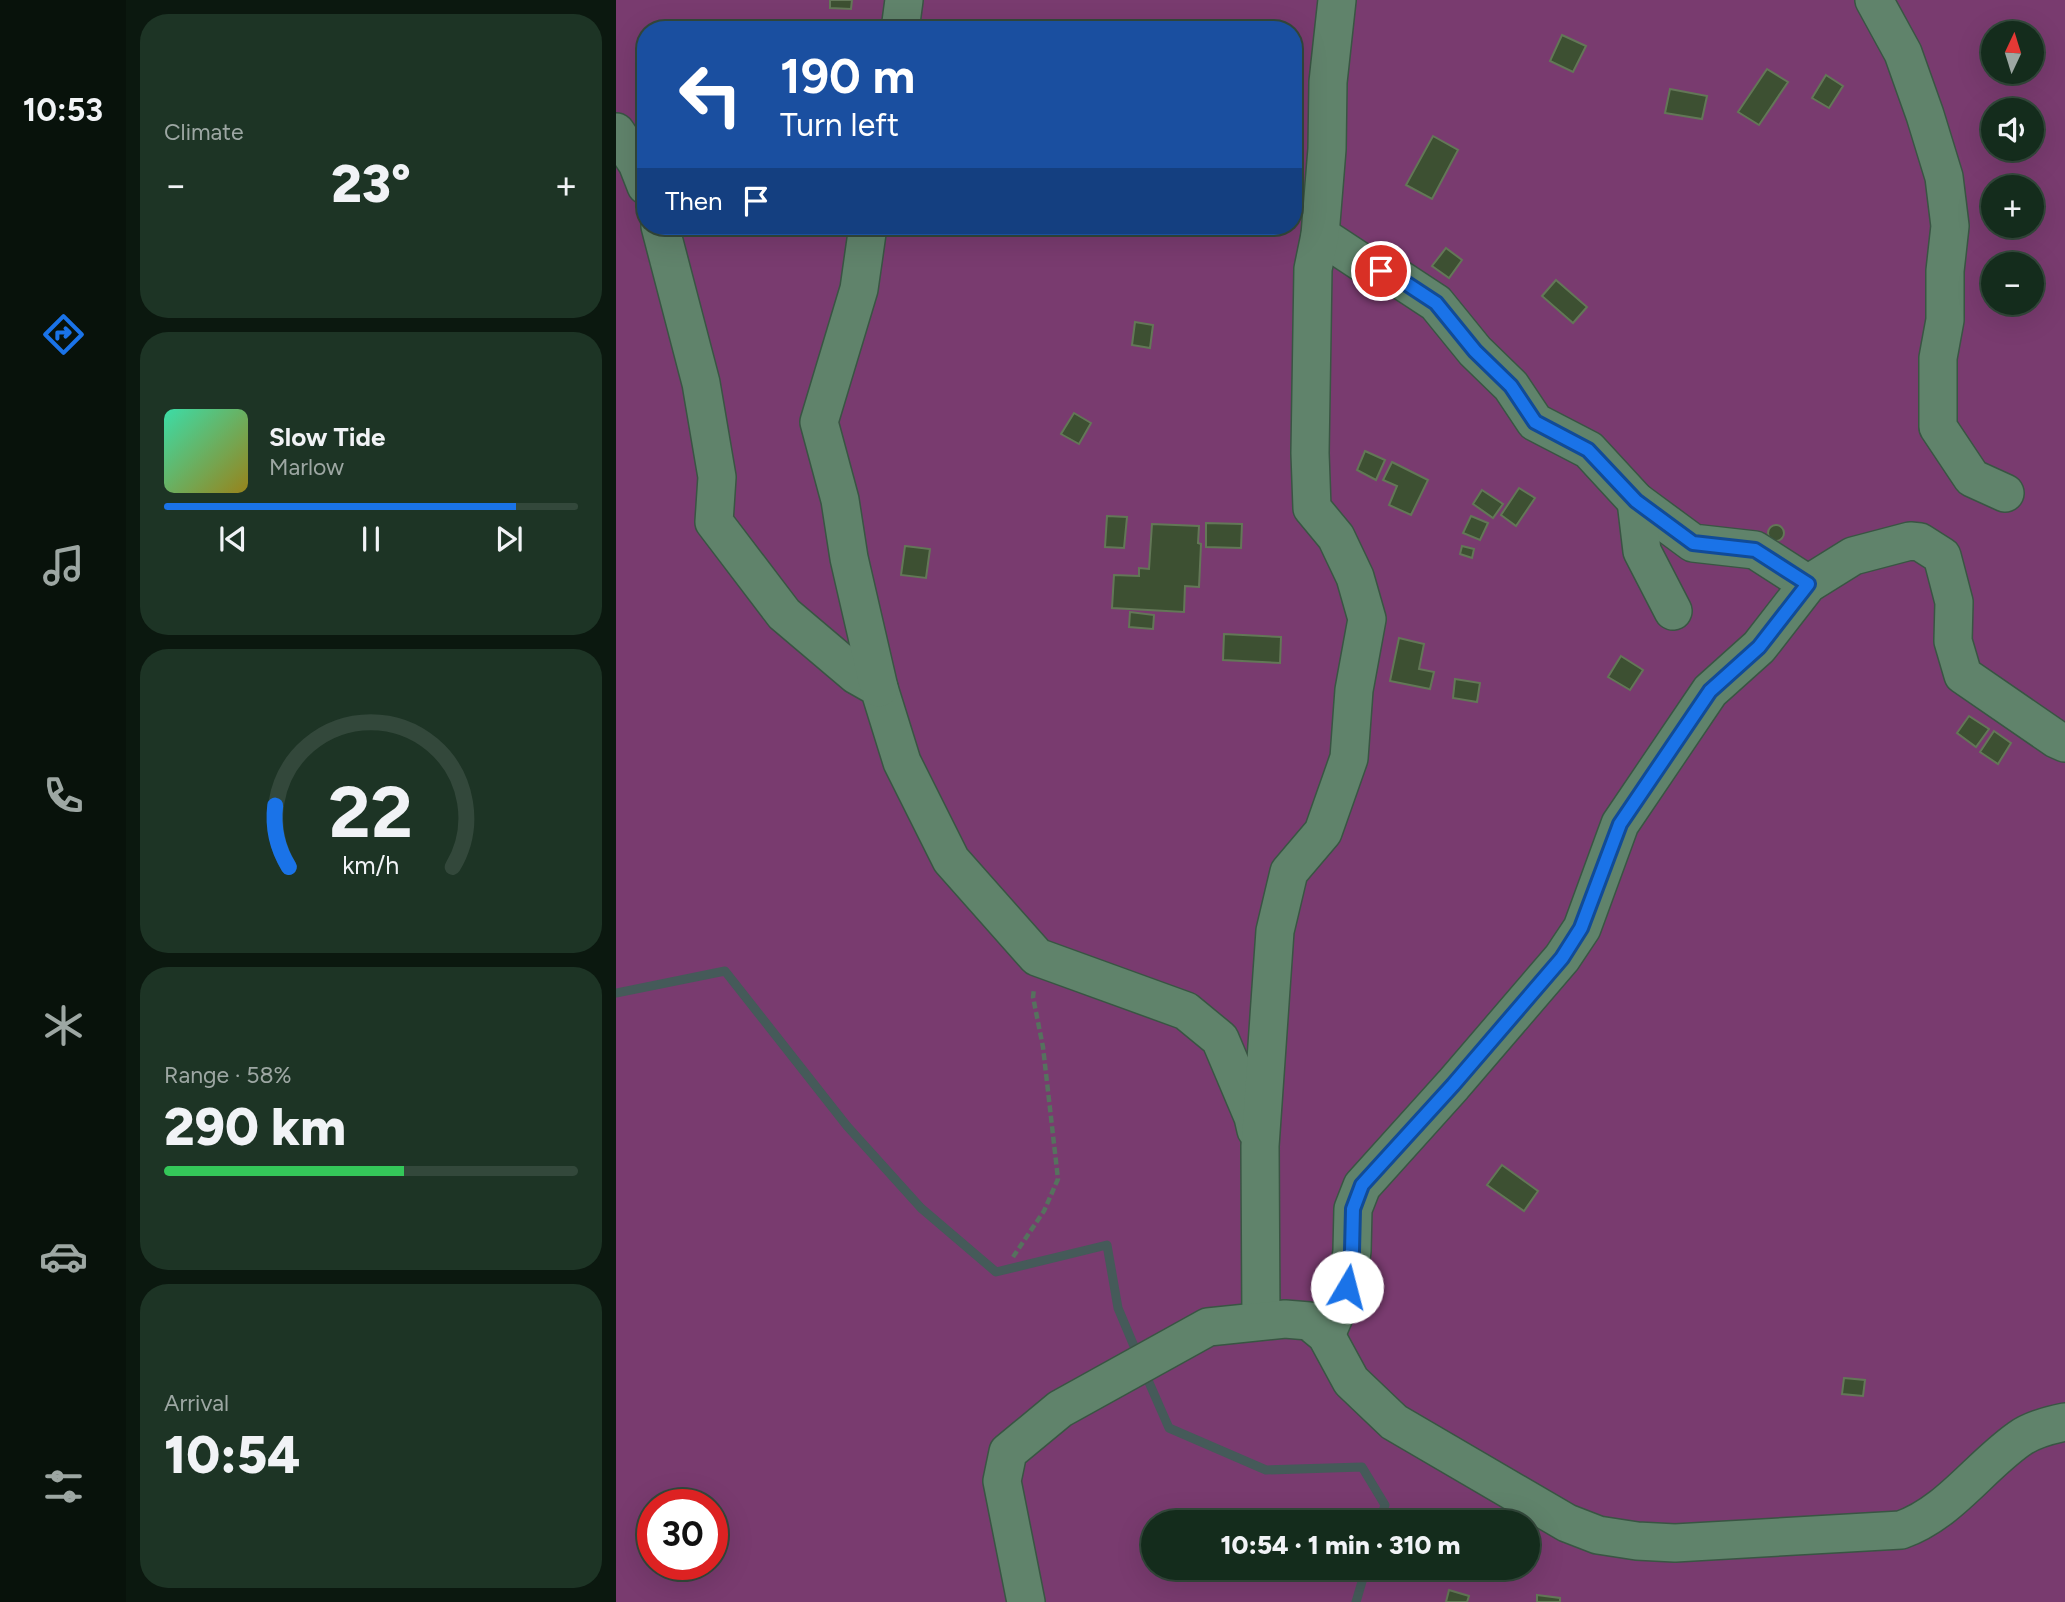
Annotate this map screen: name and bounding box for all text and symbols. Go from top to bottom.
north arrow [1981,21,2044,84]
map controls [1981,21,2044,315]
text: 190 m [780,46,915,105]
icon: left [665,49,756,140]
text: 10:53 [23,91,103,129]
button: sound [1981,98,2044,161]
text: Turn left [780,106,899,144]
text: Climate [164,118,243,146]
text: 23° [331,153,411,215]
text: − [164,162,188,208]
text: + [554,162,578,208]
button: + [1981,175,2044,238]
icon: arrive [737,182,775,220]
text: Then [665,185,723,217]
pin [1351,241,1411,301]
icon: arrive [1362,252,1400,290]
button: − [1981,252,2044,315]
icon: directions [39,310,88,359]
text: Slow Tide [269,421,385,453]
text: Marlow [269,453,344,481]
icon: previous [214,520,252,558]
icon: pause [352,520,390,558]
icon: next [490,520,528,558]
icon: music [39,541,88,590]
text: 22 [329,768,413,855]
icon: phone [39,771,88,820]
text: km/h [342,850,400,880]
icon: climate [39,1001,88,1050]
text: Range · 58% [164,1061,292,1089]
text: 290 km [164,1096,346,1158]
icon: car [39,1232,88,1281]
position arrow [1310,1250,1384,1324]
text: Arrival [164,1389,229,1417]
text: 10:54 [164,1424,301,1486]
icon: filters [39,1462,88,1511]
speed limit sign: 30 [637,1489,728,1580]
text: 10:54 · 1 min · 310 m [1220,1529,1461,1561]

